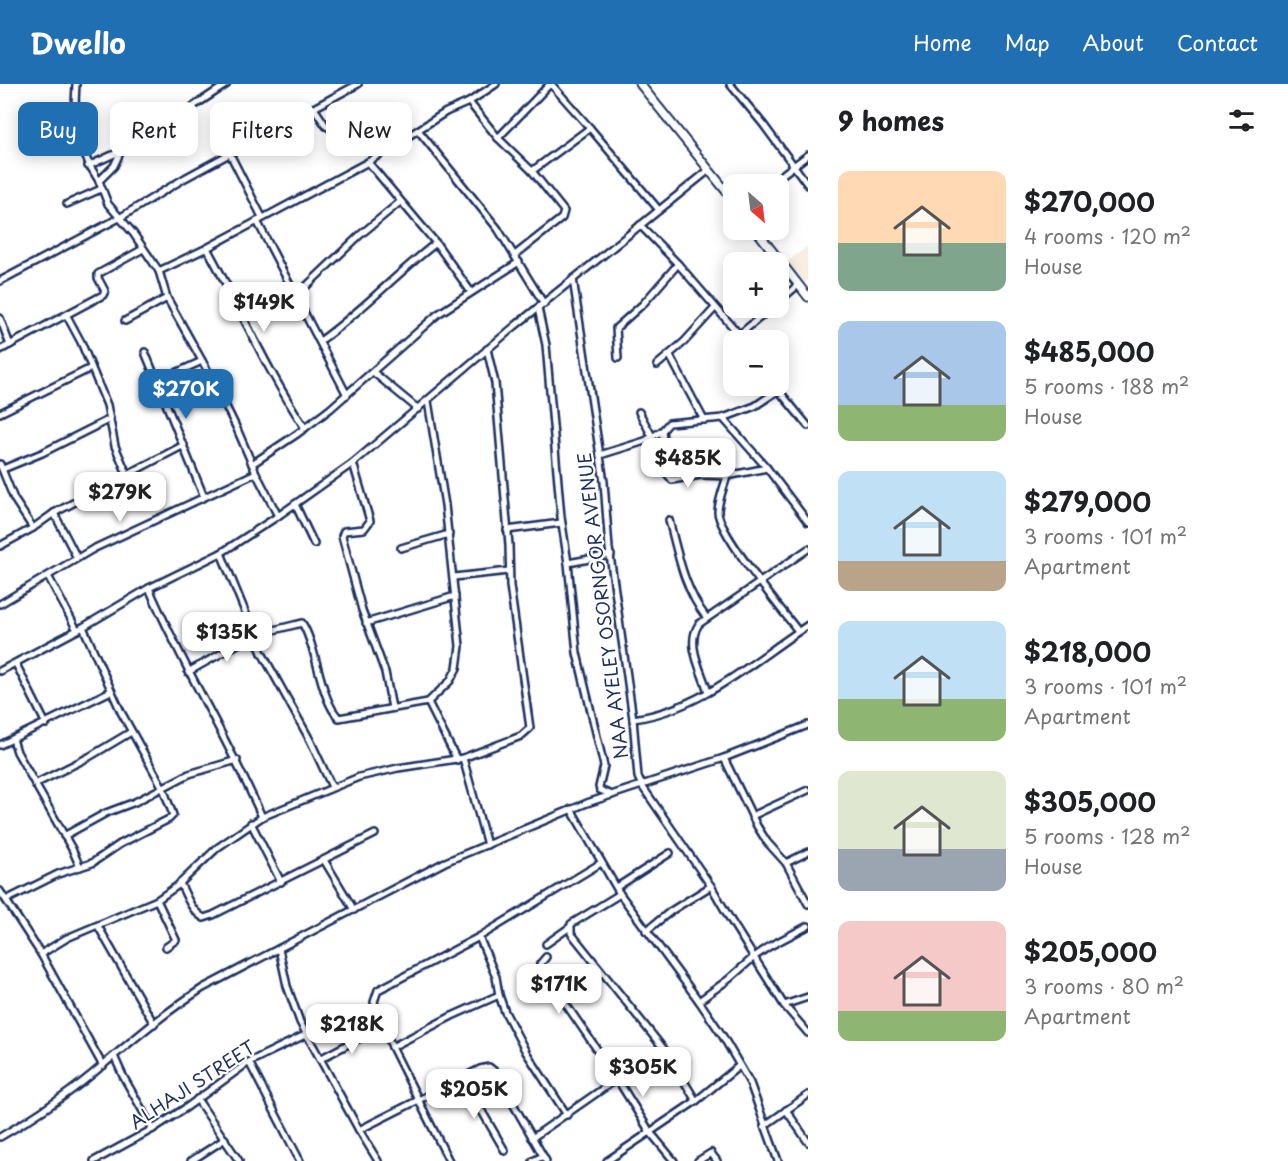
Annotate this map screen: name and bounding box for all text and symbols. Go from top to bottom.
text: Dwello [30,21,126,64]
text: Home [913,26,972,58]
text: Map [1005,26,1050,58]
text: About [1083,26,1144,58]
text: Contact [1177,26,1258,58]
text: 9 homes [838,101,944,140]
chip: Buy [18,102,98,156]
chip: Rent [110,102,198,156]
chip: Filters [210,102,314,156]
chip: New [326,102,412,156]
icon: filters [1225,104,1258,137]
north arrow [723,174,789,240]
map controls [723,174,789,396]
text: $270,000 [1024,182,1155,221]
icon: home [886,195,958,267]
text: 4 rooms · 120 m² [1024,221,1191,251]
text: House [1024,251,1083,281]
button: + [723,252,789,318]
pin: $149K [222,282,306,333]
text: $149K [233,286,295,316]
button: − [723,330,789,396]
text: $485,000 [1024,332,1154,371]
icon: home [886,345,958,417]
pin: $270K [144,369,228,420]
text: 5 rooms · 188 m² [1024,371,1189,401]
text: $270K [152,373,220,403]
text: House [1024,401,1083,431]
pin: $485K [646,438,730,489]
text: $485K [655,442,721,472]
street label: NAA AYELEY OSORNGOR AVENUE [570,451,634,761]
pin: $279K [78,472,162,523]
text: $279K [88,476,152,506]
text: $279,000 [1024,482,1151,521]
icon: home [886,495,958,567]
text: 3 rooms · 101 m² [1024,521,1187,551]
text: Apartment [1024,551,1131,581]
pin: $135K [185,612,269,663]
text: $135K [196,616,258,646]
text: $218,000 [1024,632,1151,671]
icon: home [886,645,958,717]
text: 3 rooms · 101 m² [1024,671,1187,701]
text: Apartment [1024,701,1131,731]
text: $305,000 [1024,782,1156,821]
icon: home [886,795,958,867]
text: 5 rooms · 128 m² [1024,821,1190,851]
text: House [1024,851,1083,881]
text: $205,000 [1024,932,1157,971]
icon: home [886,945,958,1017]
pin: $171K [517,964,601,1015]
text: $171K [531,968,587,998]
text: 3 rooms · 80 m² [1024,971,1184,1001]
text: Apartment [1024,1001,1131,1031]
pin: $218K [310,1004,394,1055]
text: $218K [320,1008,384,1038]
street label: ALHAJI STREET [124,1033,261,1135]
pin: $305K [601,1047,685,1098]
text: $305K [609,1051,677,1081]
pin: $205K [432,1069,516,1120]
text: $205K [440,1073,508,1103]

